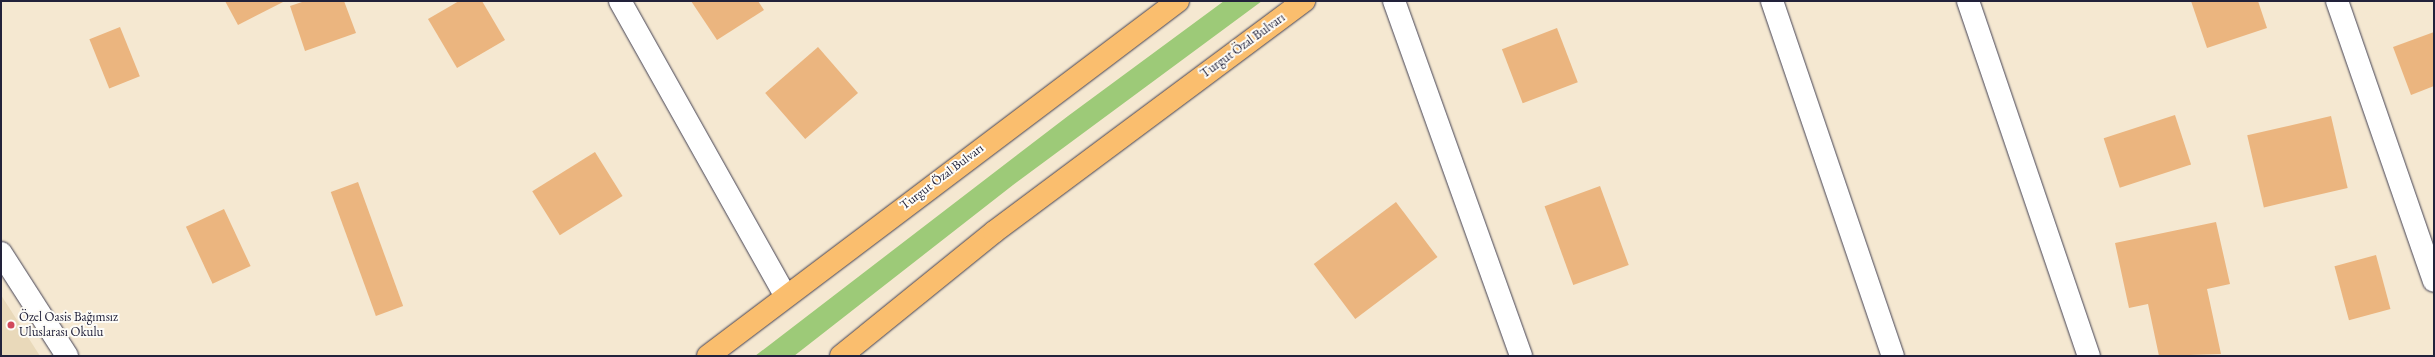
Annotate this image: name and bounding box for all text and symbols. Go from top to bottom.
street label: Turgut Özal Bulvarı [1198,10,1288,82]
street label: Turgut Özal Bulvarı [897,140,987,214]
place label: Özel Oasis Bağımsız Uluslarası Okulu [19,310,118,341]
marker: Özel Oasis Bağımsız Uluslarası Okulu [6,320,16,330]

